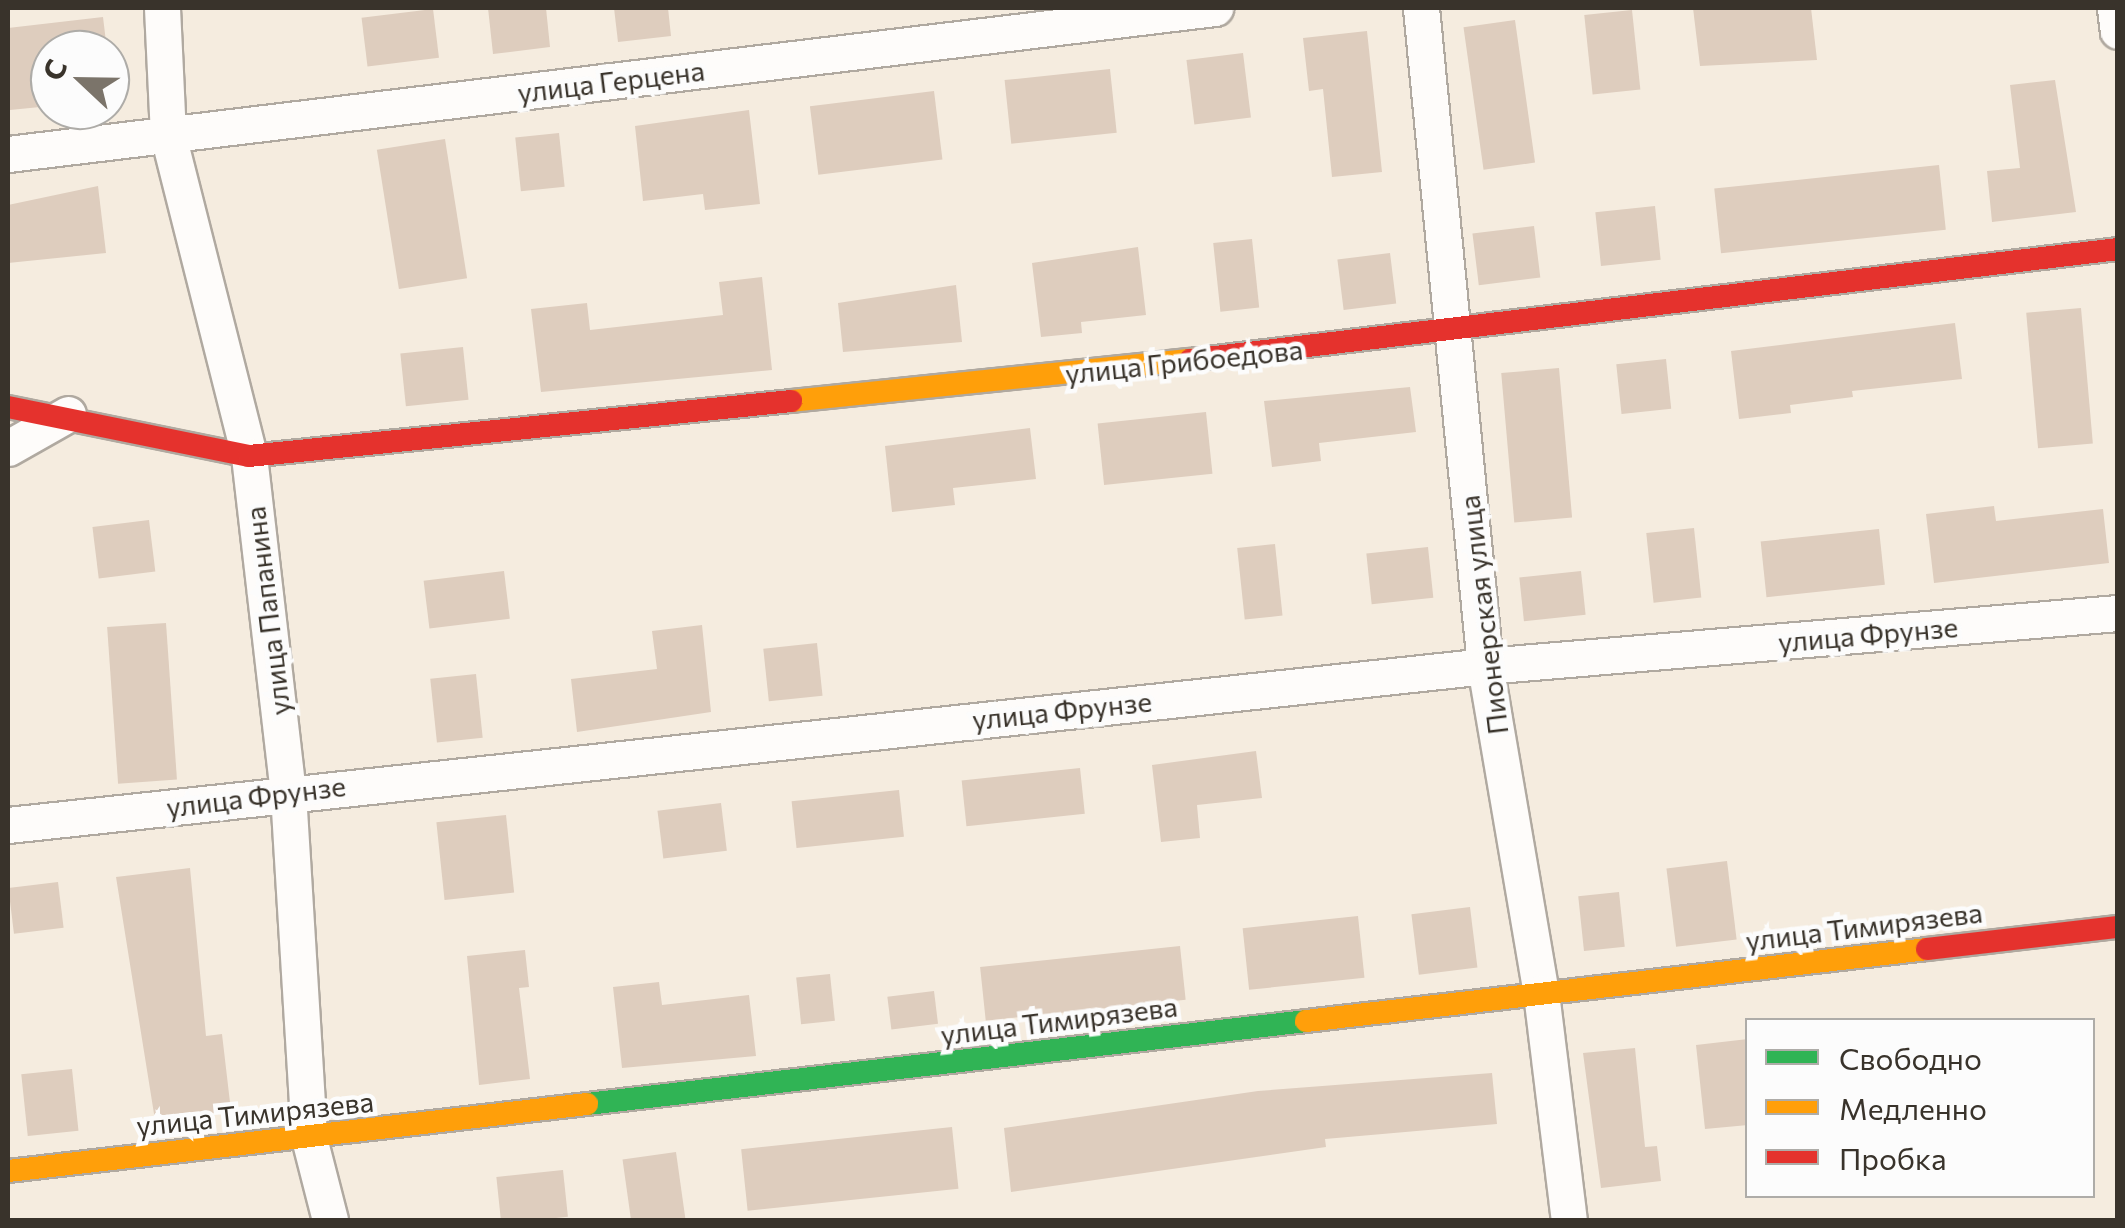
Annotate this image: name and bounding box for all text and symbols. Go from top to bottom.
north arrow [30,30,130,130]
street label: улица Герцена [516,53,706,109]
text: С [35,54,73,85]
street label: улица Грибоедова [1063,332,1305,390]
street label: Пионерская улица [1452,493,1514,737]
street label: улица Папанина [238,505,296,717]
street label: улица Фрунзе [1777,609,1959,659]
street label: улица Фрунзе [970,684,1154,736]
street label: улица Фрунзе [164,768,348,824]
street label: улица Тимирязева [1744,895,1984,957]
street label: улица Тимирязева [939,989,1179,1051]
legend [1745,1018,2095,1198]
text: Свободно [1839,1039,1982,1076]
street label: улица Тимирязева [135,1084,375,1142]
text: Медленно [1839,1089,1987,1126]
text: Пробка [1839,1139,1947,1176]

